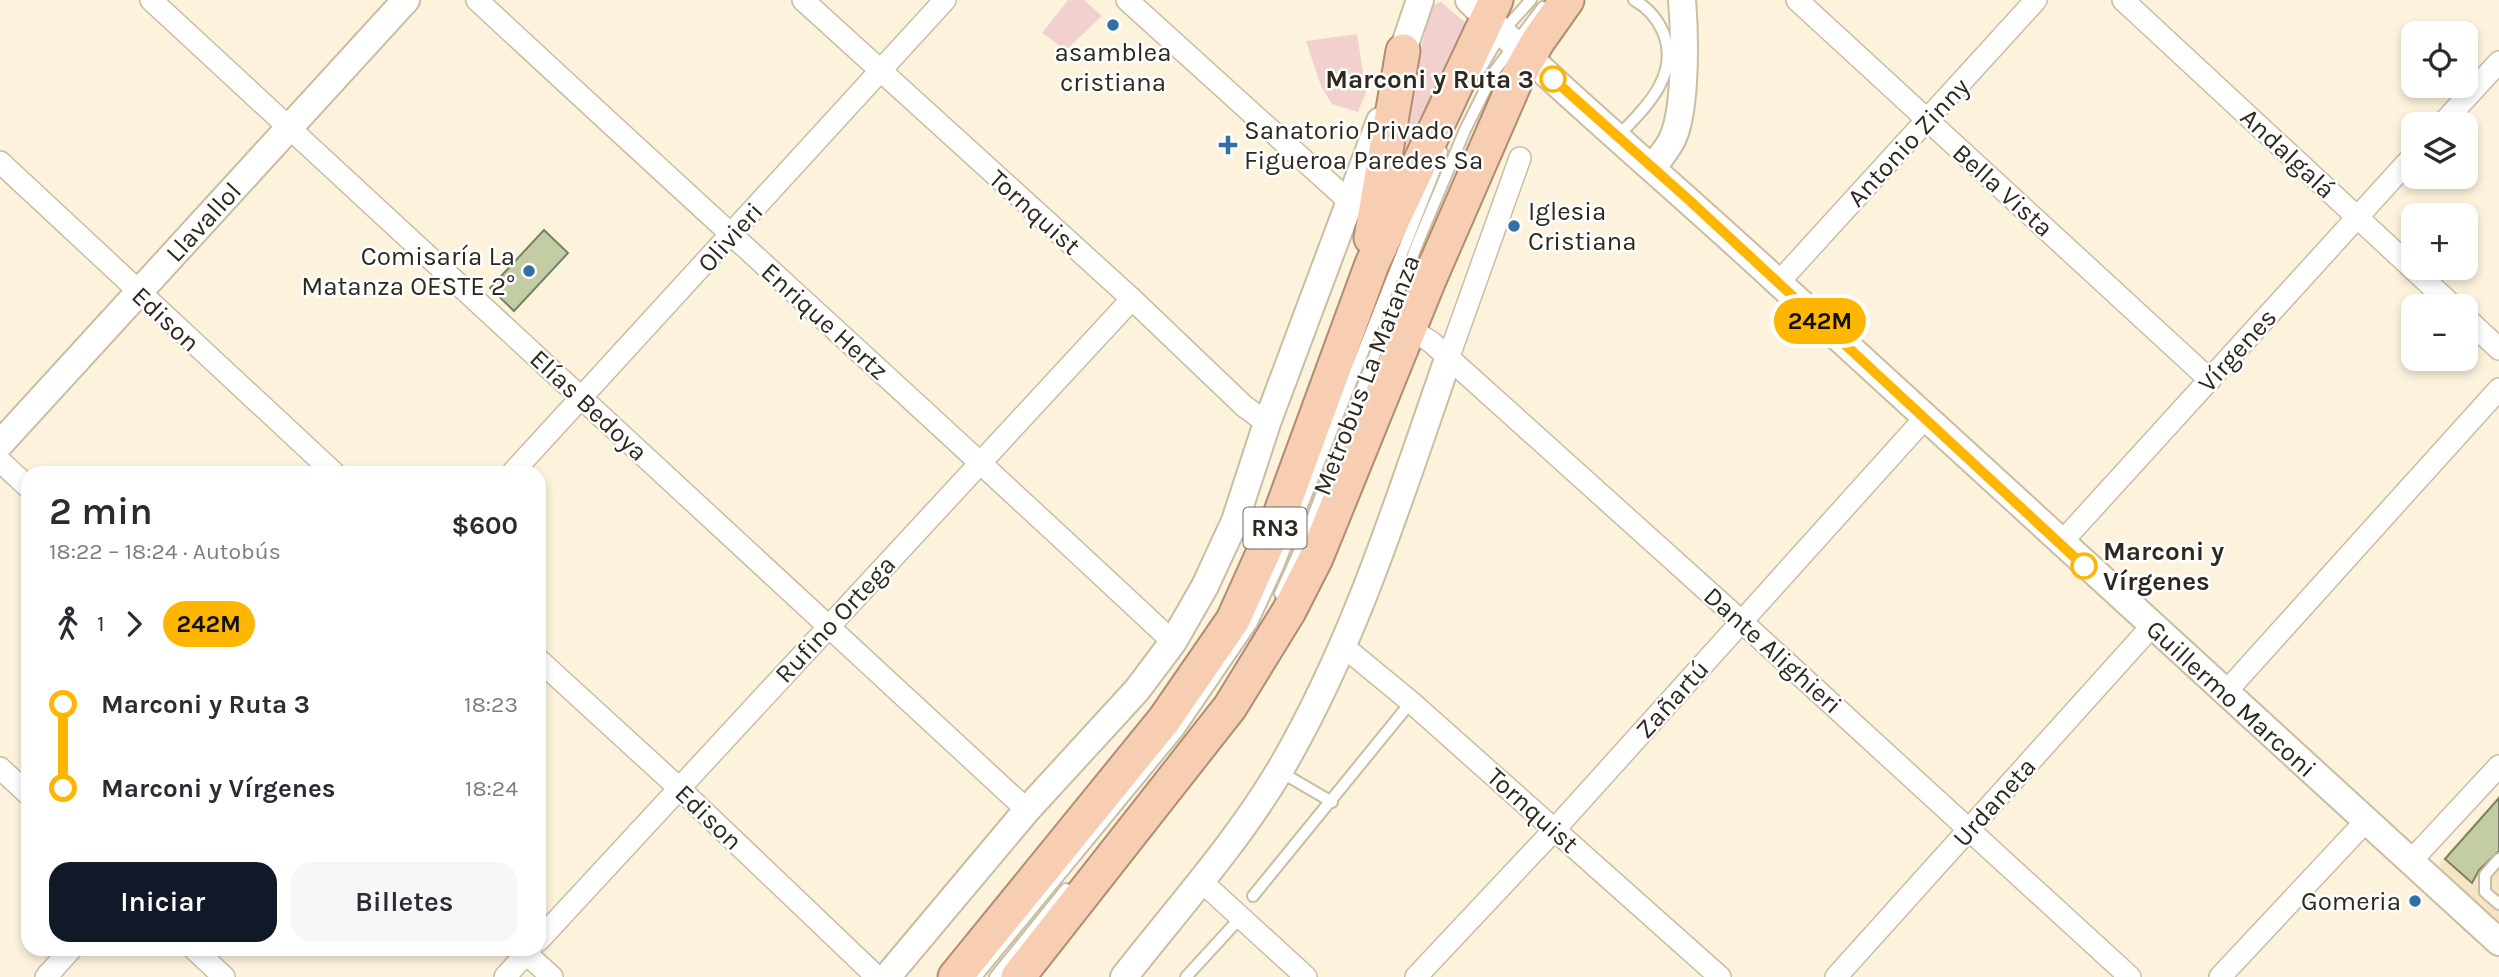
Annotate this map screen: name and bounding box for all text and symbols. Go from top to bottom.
marker: asamblea cristiana [1105,17,1121,33]
map controls [2401,21,2478,371]
button: locate [2401,21,2478,98]
place label: asamblea cristiana [1055,37,1171,98]
place label: Marconi y Ruta 3 [1325,64,1534,95]
marker: Marconi y Ruta 3 [1540,66,1566,92]
street label: Antonio Zinny [1841,71,1976,213]
street label: Andalgalá [2234,102,2341,205]
button: layers [2401,112,2478,189]
place label: Sanatorio Privado Figueroa Paredes Sa [1244,115,1483,176]
marker: Sanatorio Privado Figueroa Paredes Sa [1218,135,1238,155]
street label: Bella Vista [1946,137,2059,244]
street label: Tornquist [983,163,1087,262]
street label: Llavallol [159,176,248,269]
street label: Olivieri [691,196,770,279]
place label: Iglesia Cristiana [1528,196,1637,257]
button: + [2401,203,2478,280]
marker: Iglesia Cristiana [1506,218,1522,234]
place label: Comisaría La Matanza OESTE 2° [301,241,515,302]
street label: Metrobus La Matanza [1306,251,1427,500]
street label: Enrique Hertz [755,256,895,386]
marker: Comisaría La Matanza OESTE 2° [521,263,537,279]
street label: Edison [125,280,206,358]
button: − [2401,294,2478,371]
line badge: 242M [1771,298,1869,344]
street label: Vírgenes [2192,302,2283,399]
text: 242M [1788,307,1852,335]
street label: Elías Bedoya [523,343,654,468]
text: 2 min [49,489,153,534]
road number: RN3 [1244,508,1306,548]
text: $600 [451,510,518,541]
place label: Marconi y Vírgenes [2103,536,2224,597]
text: 18:22 – 18:24 · Autobús [49,538,281,565]
street label: Rufino Ortega [769,549,902,689]
marker: Marconi y Vírgenes [2071,553,2097,579]
street label: Dante Alighieri [1697,580,1848,720]
icon: walk [49,605,87,643]
icon: forward [115,605,153,643]
text: 1 [97,610,105,637]
text: 242M [177,610,241,638]
street label: Guillermo Marconi [2140,613,2322,784]
street label: Zañartú [1629,654,1716,745]
text: Marconi y Ruta 3 [101,689,310,720]
text: 18:23 [464,691,518,718]
street label: Urdaneta [1946,751,2042,853]
street label: Tornquist [1481,761,1585,860]
text: Marconi y Vírgenes [101,773,335,804]
text: 18:24 [465,775,518,802]
street label: Edison [669,778,749,857]
button: Iniciar [49,862,277,942]
button: Billetes [291,862,518,942]
place label: Gomeria [2301,886,2401,917]
marker: Gomeria [2407,893,2423,909]

